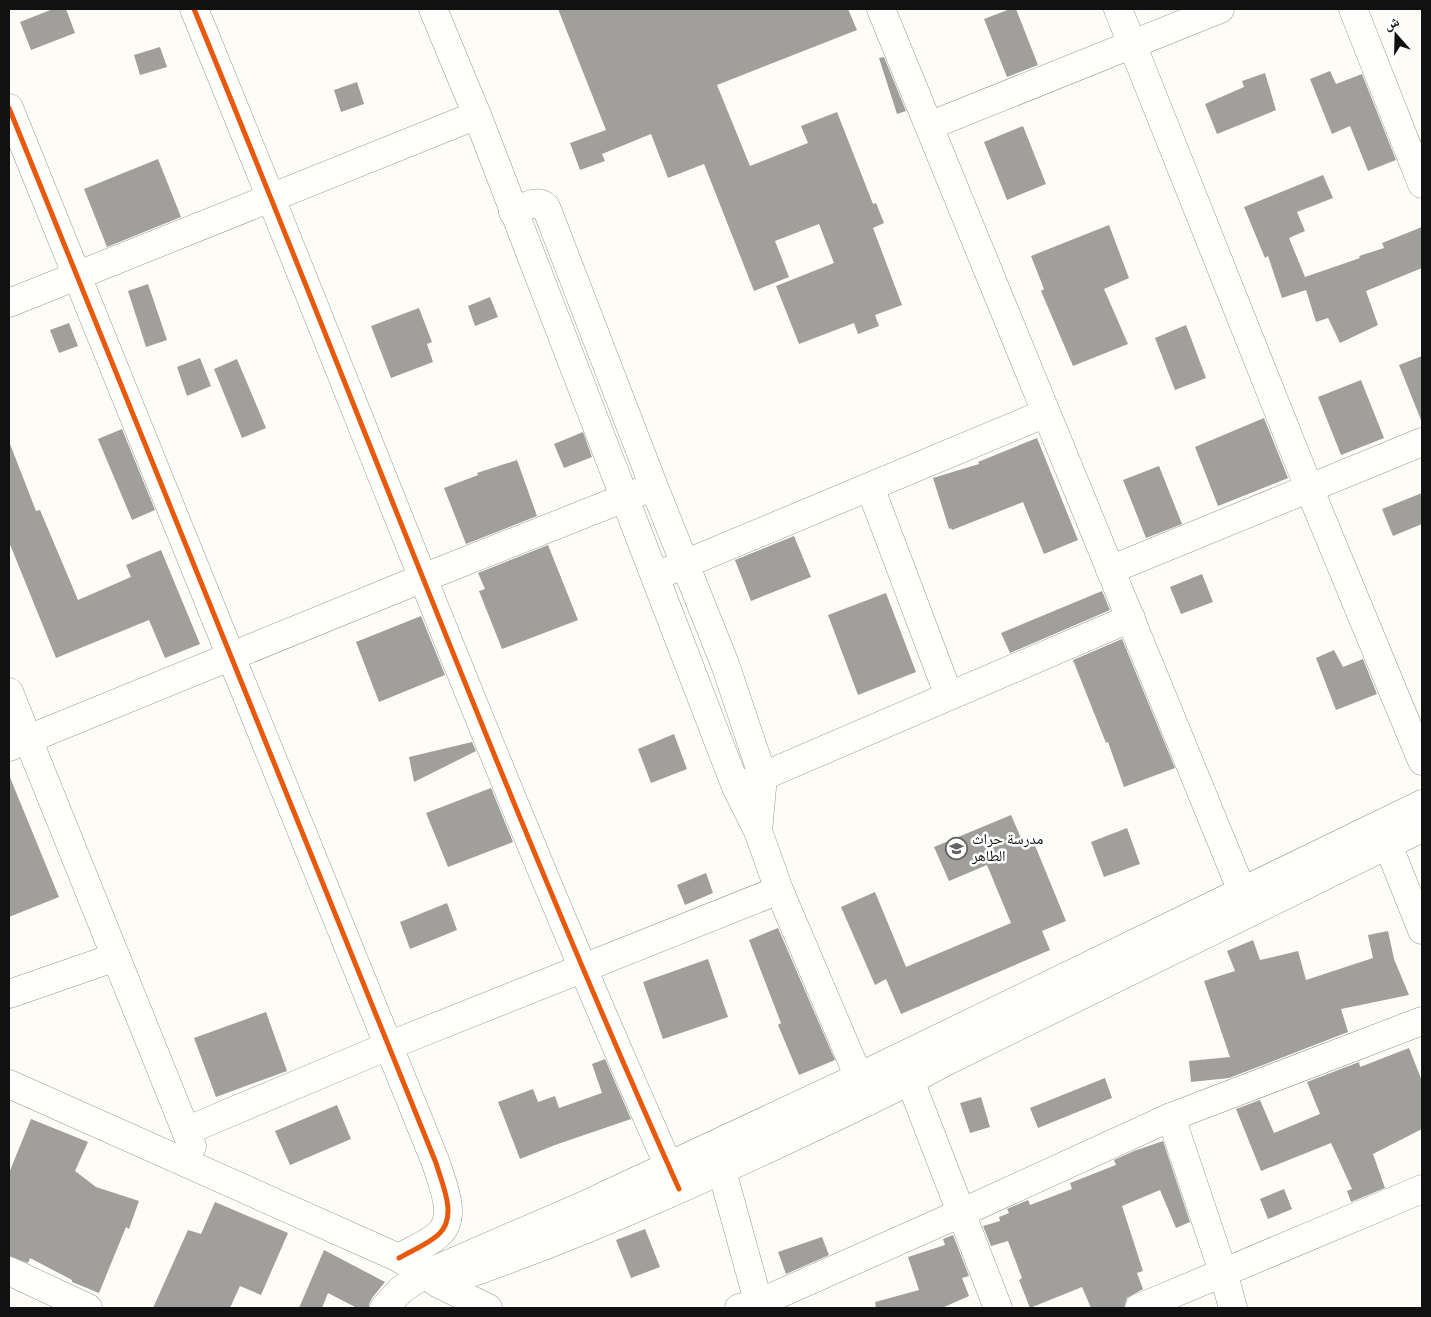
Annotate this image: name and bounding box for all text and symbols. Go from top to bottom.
north arrow [1371,10,1421,60]
text: ش [1381,12,1402,34]
place label: مدرسة حراث الطاهر [971,829,1044,865]
school or university icon: مدرسة حراث الطاهر [944,836,968,860]

